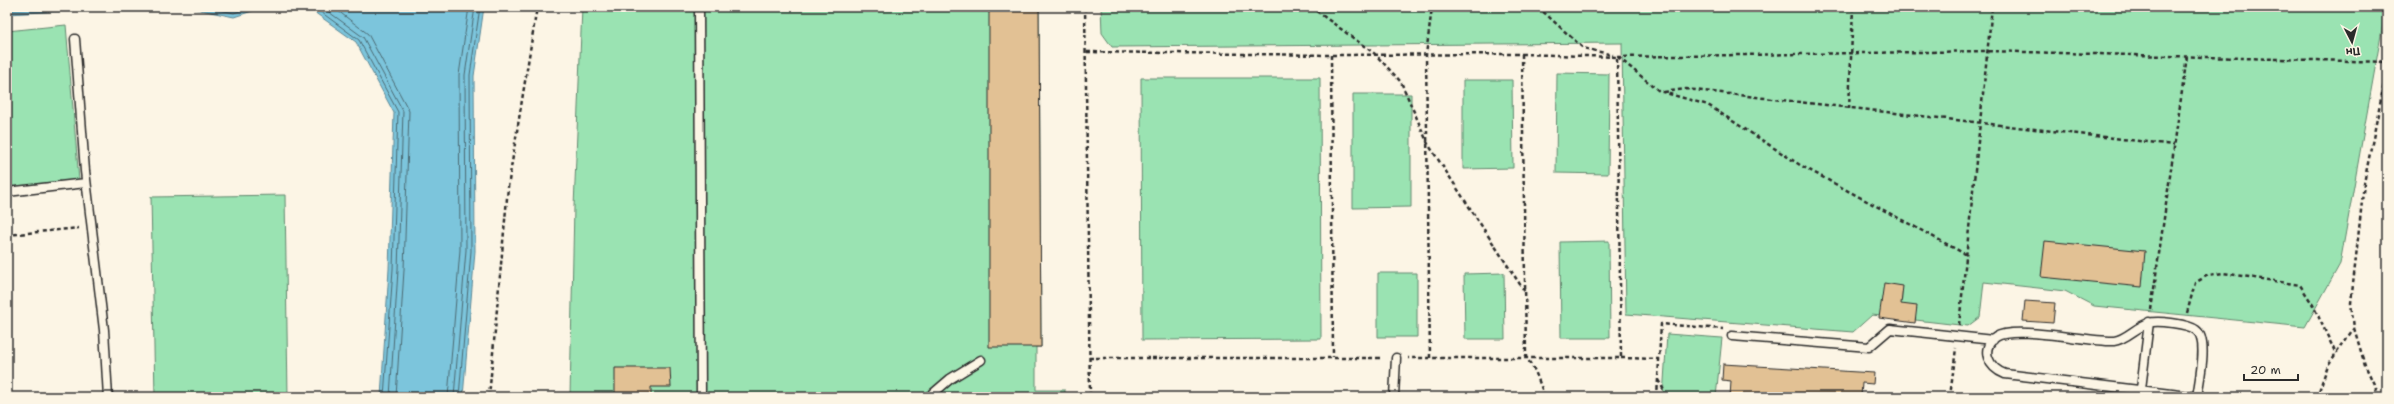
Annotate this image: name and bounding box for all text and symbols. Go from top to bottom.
north arrow [2332,22,2372,62]
text: Пн [2345,43,2361,60]
scale bar [2244,356,2298,382]
text: 20 m [2250,362,2281,378]

